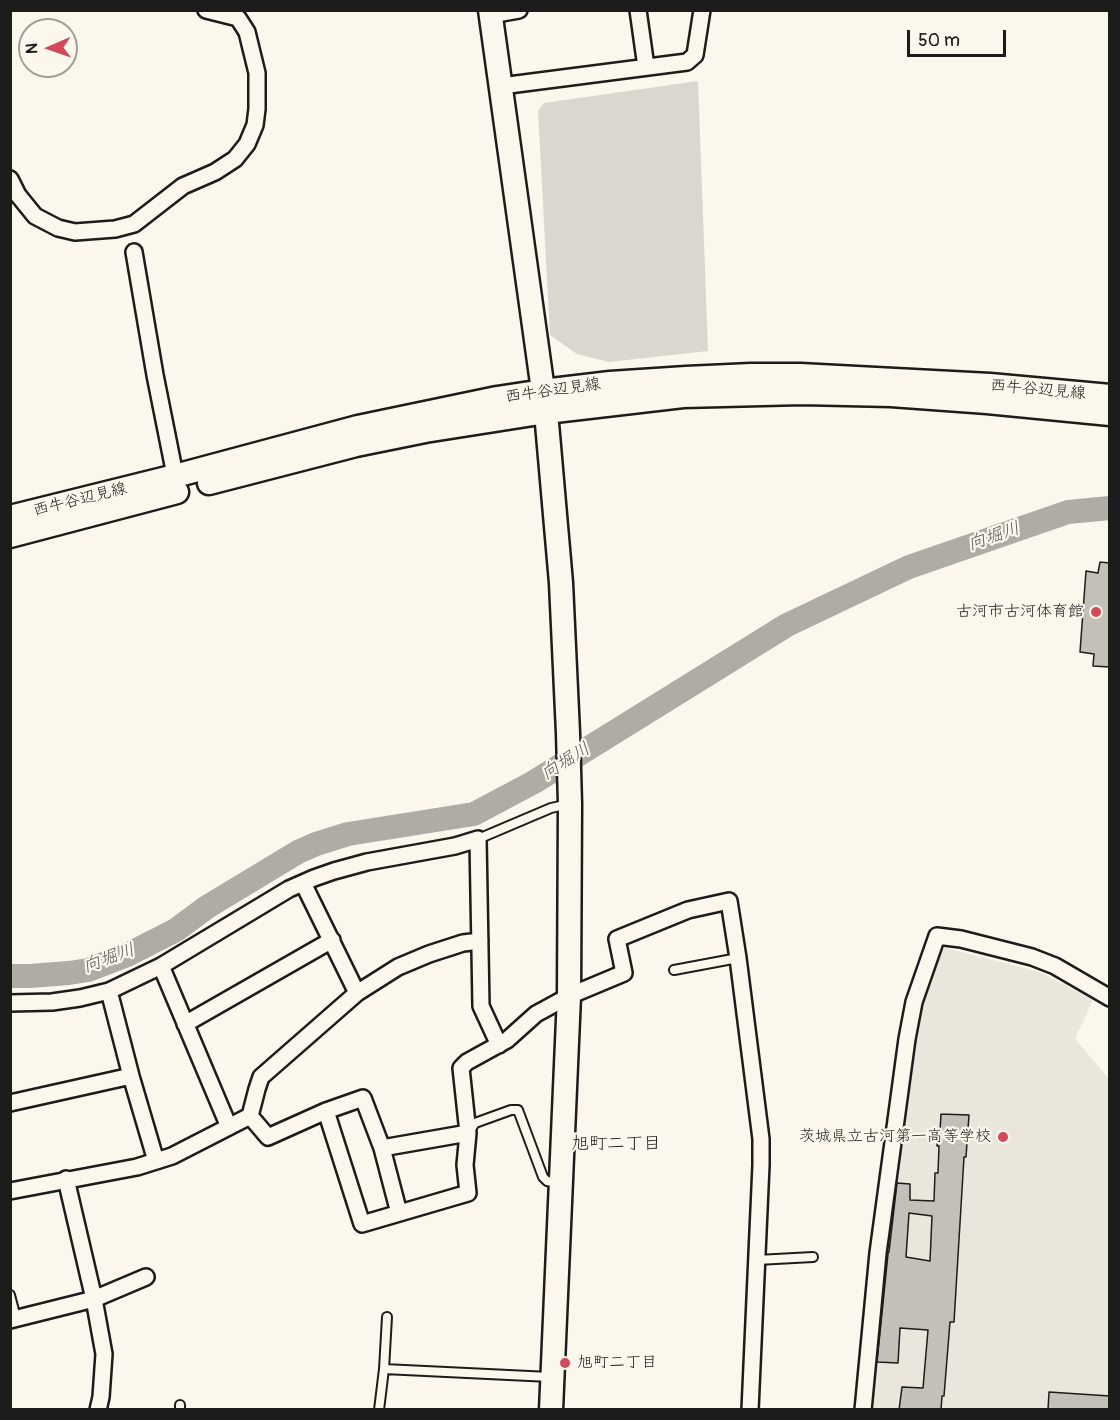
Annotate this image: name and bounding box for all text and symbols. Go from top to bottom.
north arrow [18,18,78,78]
scale bar [910,18,1009,56]
text: 50 m [918,29,960,52]
text: N [22,43,42,54]
street label: 西牛谷辺見線 [504,375,602,407]
street label: 西牛谷辺見線 [989,376,1087,404]
street label: 西牛谷辺見線 [31,479,129,521]
water label: 向堀川 [965,518,1023,556]
place label: 古河市古河体育館 [956,602,1084,622]
marker: 古河市古河体育館 [1089,605,1103,619]
water label: 向堀川 [537,739,595,785]
water label: 向堀川 [80,940,138,978]
place label: 茨城県立古河第一高等学校 [799,1127,991,1147]
marker: 茨城県立古河第一高等学校 [996,1130,1010,1144]
district label: 旭町二丁目 [571,1133,661,1155]
place label: 旭町二丁目 [577,1353,657,1373]
marker: 旭町二丁目 [558,1356,572,1370]

